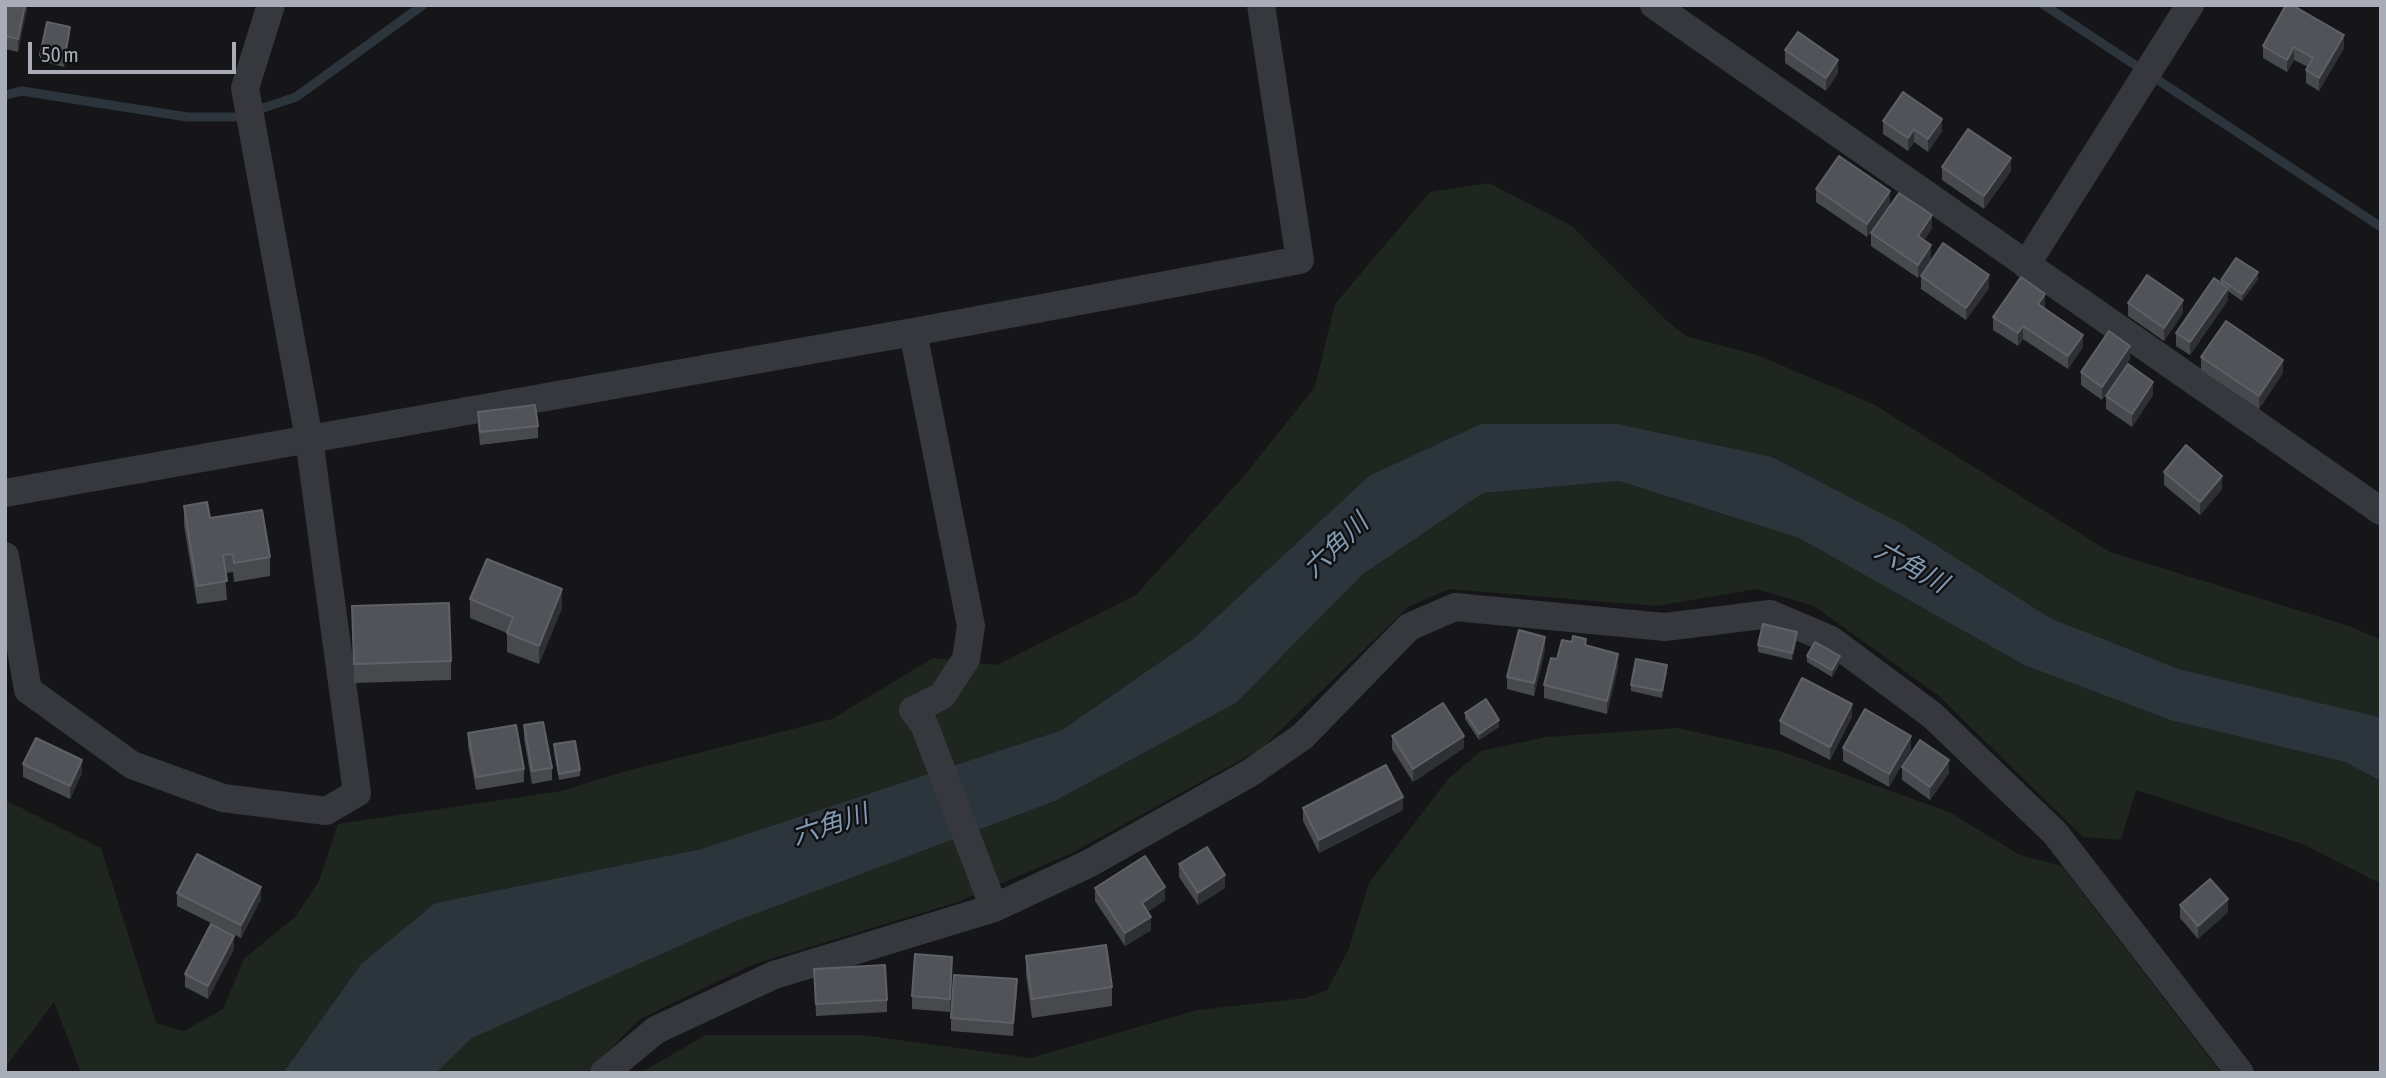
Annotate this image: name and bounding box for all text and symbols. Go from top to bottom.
scale bar [32,28,240,72]
text: 50 m [41,42,79,66]
water label: 六角川 [1297,508,1375,584]
water label: 六角川 [1869,534,1953,600]
water label: 六角川 [788,798,872,852]

